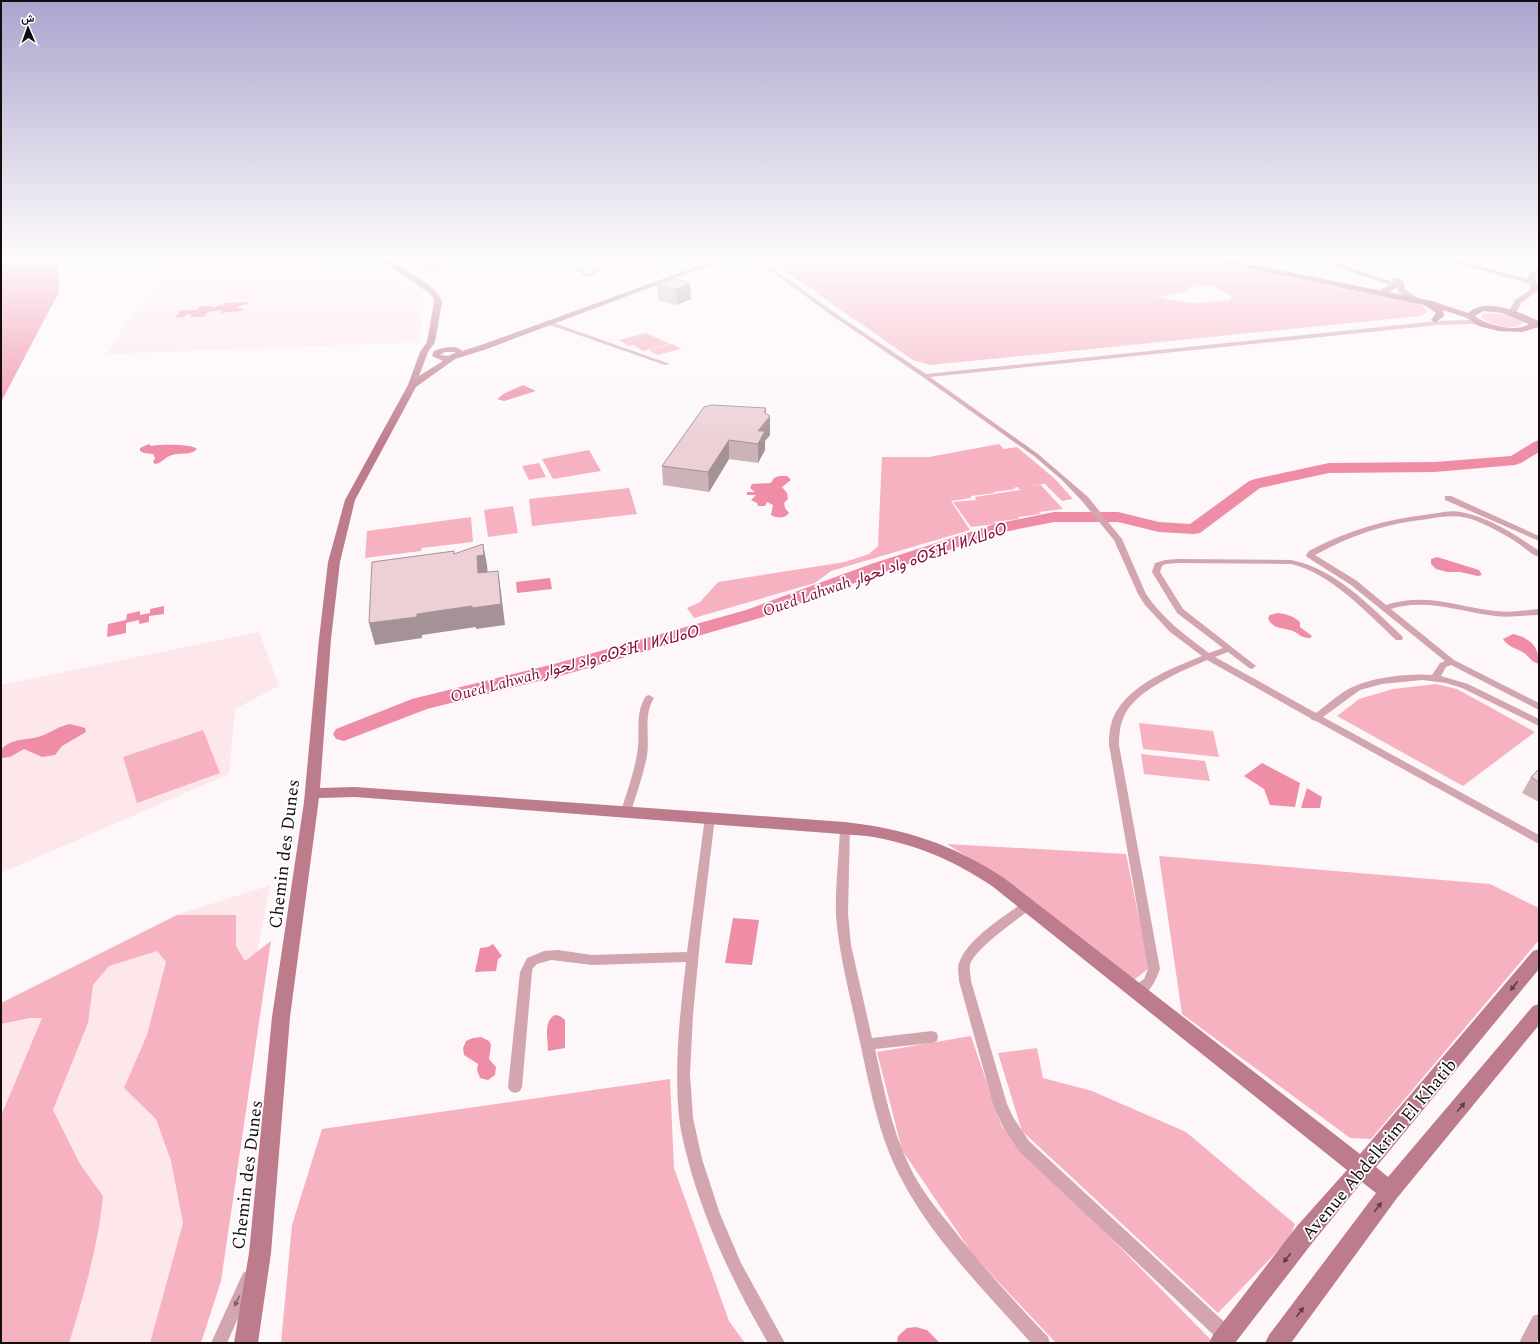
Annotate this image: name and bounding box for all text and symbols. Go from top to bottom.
north arrow [8,8,48,48]
text: ش [21,10,35,27]
water label: Oued Lahwah واد لحوار ⴰⵙⵉⴼ ⵏ ⵍⵃⵡⴰⵔ [759,516,1011,623]
water label: Oued Lahwah واد لحوار ⴰⵙⵉⴼ ⵏ ⵍⵃⵡⴰⵔ [448,619,702,709]
street label: Chemin des Dunes [262,778,307,930]
one-way arrow [1510,981,1519,992]
street label: Avenue Abdelkrim El Khatib [1295,1053,1463,1246]
street label: Chemin des Dunes [225,1099,270,1251]
one-way arrow [1456,1102,1465,1113]
one-way arrow [1374,1202,1382,1213]
one-way arrow [1283,1252,1292,1263]
one-way arrow [234,1295,240,1307]
one-way arrow [1296,1306,1305,1317]

